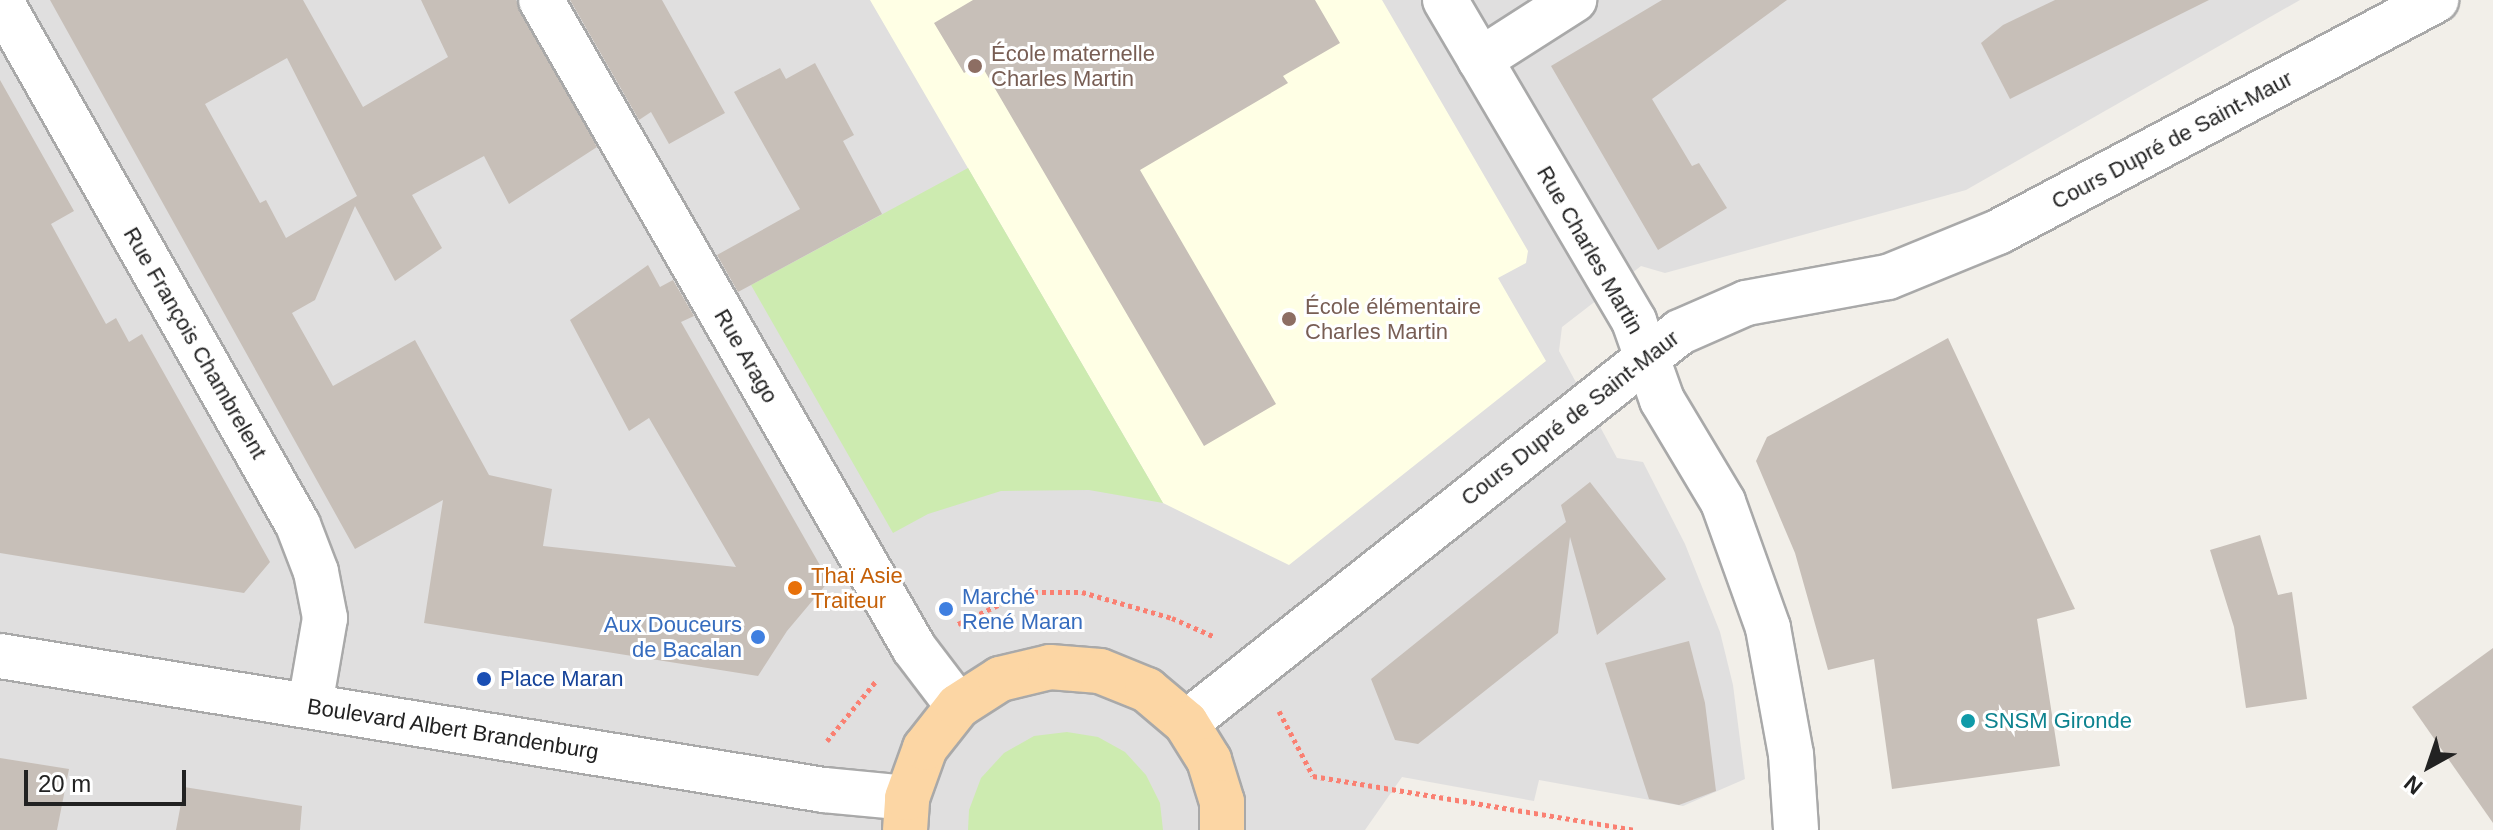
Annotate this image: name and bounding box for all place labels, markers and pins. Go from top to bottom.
place label: École maternelle Charles Martin [991,40,1155,92]
marker: École maternelle Charles Martin [966,57,984,75]
place label: École élémentaire Charles Martin [1305,293,1481,344]
marker: École élémentaire Charles Martin [1280,310,1298,328]
place label: Thaï Asie Traiteur [811,562,904,614]
marker: Thaï Asie Traiteur [786,579,804,597]
place label: Marché René Maran [962,583,1083,634]
marker: Marché René Maran [937,600,955,618]
place label: Aux Douceurs de Bacalan [604,611,742,662]
marker: Aux Douceurs de Bacalan [749,628,767,646]
place label: Place Maran [500,666,624,692]
marker: Place Maran [475,670,493,688]
place label: SNSM Gironde [1984,708,2132,734]
marker: SNSM Gironde [1959,712,1977,730]

